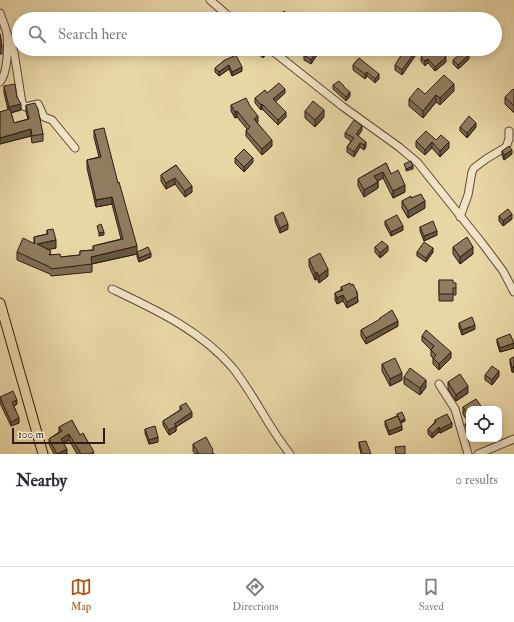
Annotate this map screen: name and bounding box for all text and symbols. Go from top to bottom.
search box [12,12,502,56]
icon: search [26,23,48,45]
text: Search here [58,25,127,44]
map controls [466,406,502,442]
button: locate [466,406,502,442]
scale bar [12,426,105,445]
text: 100 m [18,428,44,441]
text: Nearby [16,470,67,491]
text: 0 results [455,472,498,488]
tab: Map [70,576,92,613]
tab: Directions [232,576,279,613]
tab: Saved [419,576,444,613]

